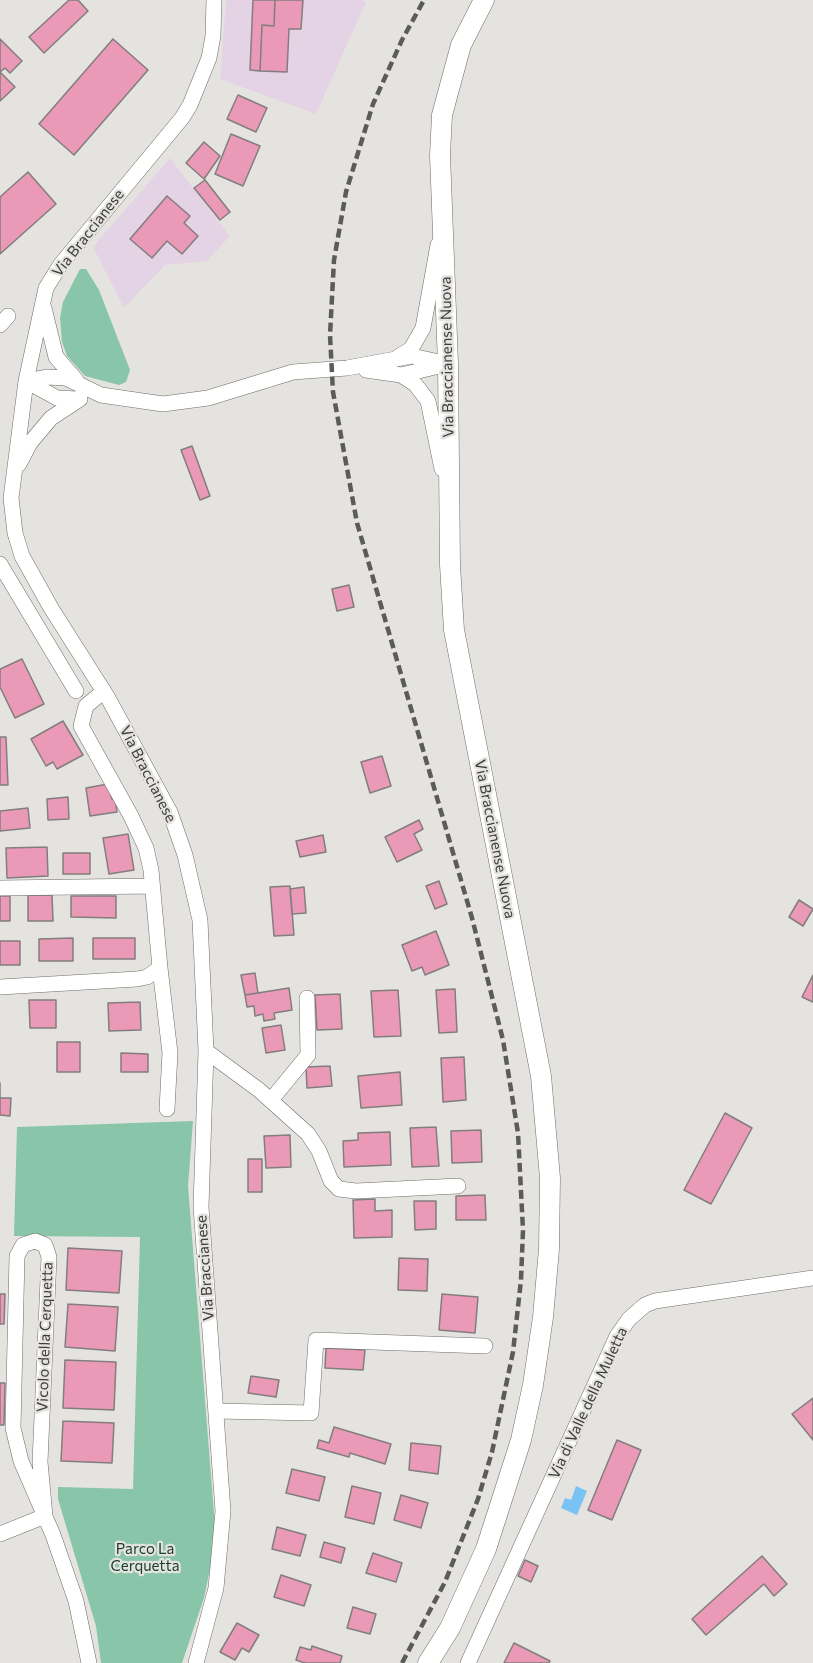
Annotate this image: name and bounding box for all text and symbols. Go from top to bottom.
street label: Via Braccianese [48,186,128,280]
street label: Via Braccianense Nuova [437,276,457,438]
street label: Via Braccianese [116,723,180,825]
street label: Via Braccianense Nuova [471,758,519,920]
street label: Via Braccianese [192,1214,218,1322]
street label: Vicolo della Cerquetta [33,1262,57,1412]
street label: Via di Valle della Muletta [545,1324,631,1482]
park label: Parco La Cerquetta [110,1540,180,1575]

